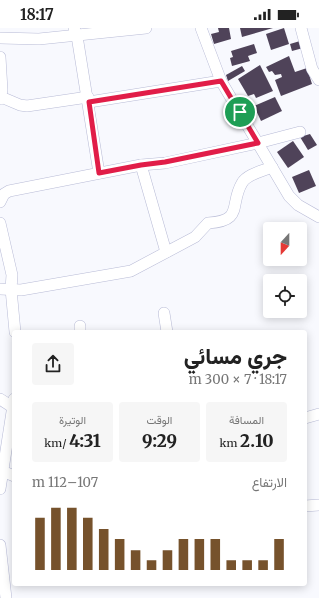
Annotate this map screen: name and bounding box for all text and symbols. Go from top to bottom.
text: 18:17 [20,5,54,24]
pin [223,95,257,129]
icon: arrive [229,101,251,123]
north arrow [263,222,307,266]
map controls [263,222,307,318]
button: locate [263,274,307,318]
text: جري مسائي [184,342,287,370]
button: share [32,343,74,385]
text: 18:17 · 7 × 300 m [189,371,287,388]
text: الوتيرة [59,413,86,427]
text: الوقت [147,413,172,427]
text: المسافة [229,413,264,427]
text: 4:31 [69,430,101,452]
text: 9:29 [142,430,177,452]
text: 2.10 [240,430,274,452]
text: /km [44,436,69,450]
text: km [219,436,240,450]
text: 107–112 m [32,474,98,491]
text: الارتفاع [252,474,287,491]

